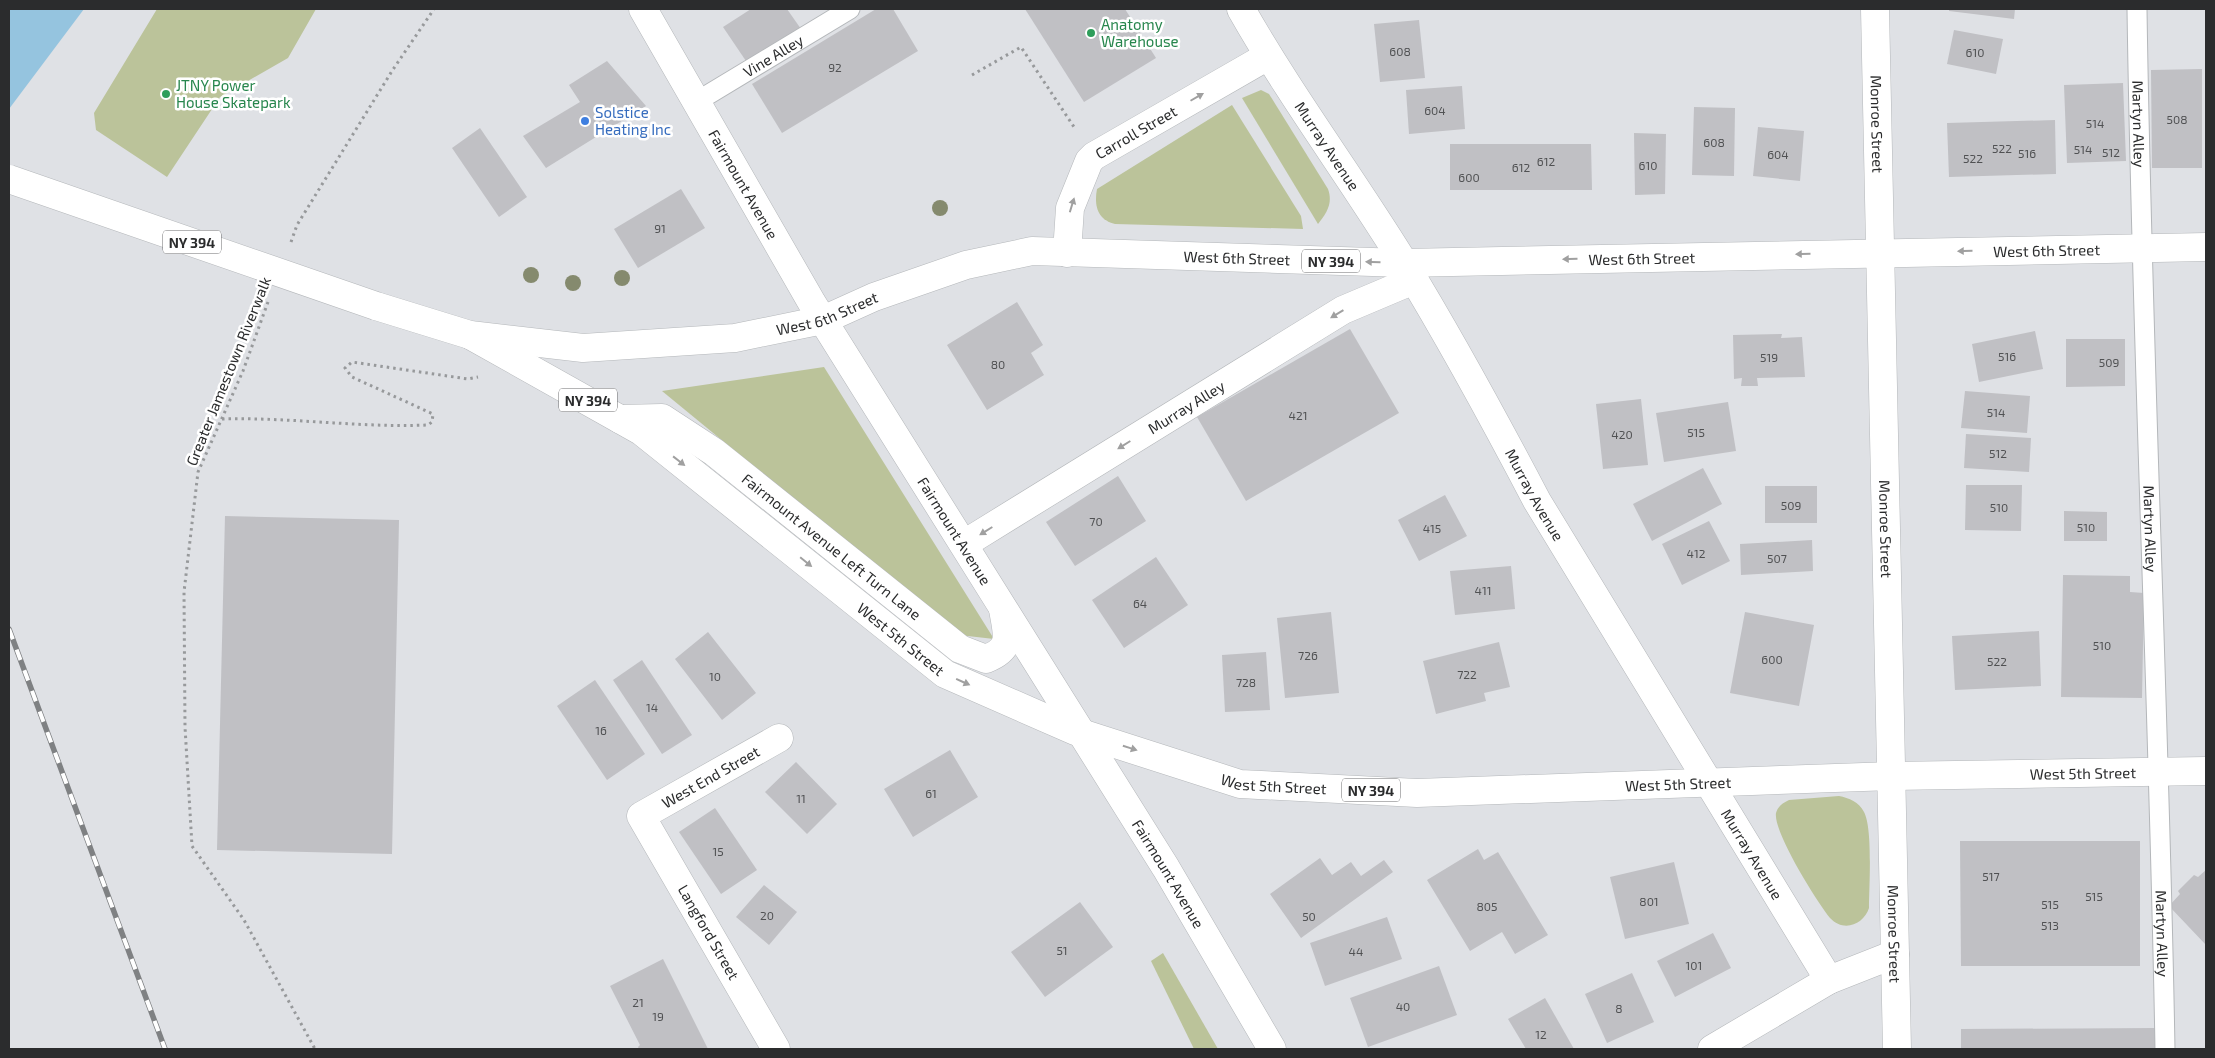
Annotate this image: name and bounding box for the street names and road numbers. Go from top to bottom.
street label: Vine Alley [740,30,806,80]
street label: Monroe Street [1867,75,1887,173]
street label: Martyn Alley [2129,80,2149,168]
street label: Murray Avenue [1292,98,1364,194]
street label: Carroll Street [1092,101,1180,162]
street label: Fairmount Avenue [705,126,782,242]
road number: NY 394 [163,230,221,253]
street label: West 6th Street [1993,240,2100,260]
street label: West 6th Street [1183,247,1291,268]
street label: West 6th Street [1588,248,1696,268]
road number: NY 394 [1302,250,1360,272]
street label: Greater Jamestown Riverwalk [182,273,274,468]
street label: West 6th Street [774,287,880,338]
street label: Murray Alley [1144,376,1228,437]
road number: NY 394 [559,388,617,412]
street label: Murray Avenue [1502,446,1568,544]
street label: Fairmount Avenue Left Turn Lane [739,469,925,623]
street label: Fairmount Avenue [914,474,995,588]
street label: Monroe Street [1876,480,1896,578]
street label: Martyn Alley [2140,485,2161,573]
street label: West 5th Street [854,599,948,679]
street label: West End Street [658,742,763,812]
street label: West 5th Street [2030,763,2136,783]
street label: West 5th Street [1219,769,1327,797]
street label: West 5th Street [1625,773,1732,795]
road number: NY 394 [1342,778,1400,802]
street label: Murray Avenue [1718,805,1787,903]
street label: Fairmount Avenue [1129,816,1208,931]
street label: Langford Street [675,881,744,983]
street label: Monroe Street [1885,885,1905,983]
street label: Martyn Alley [2153,890,2173,977]

